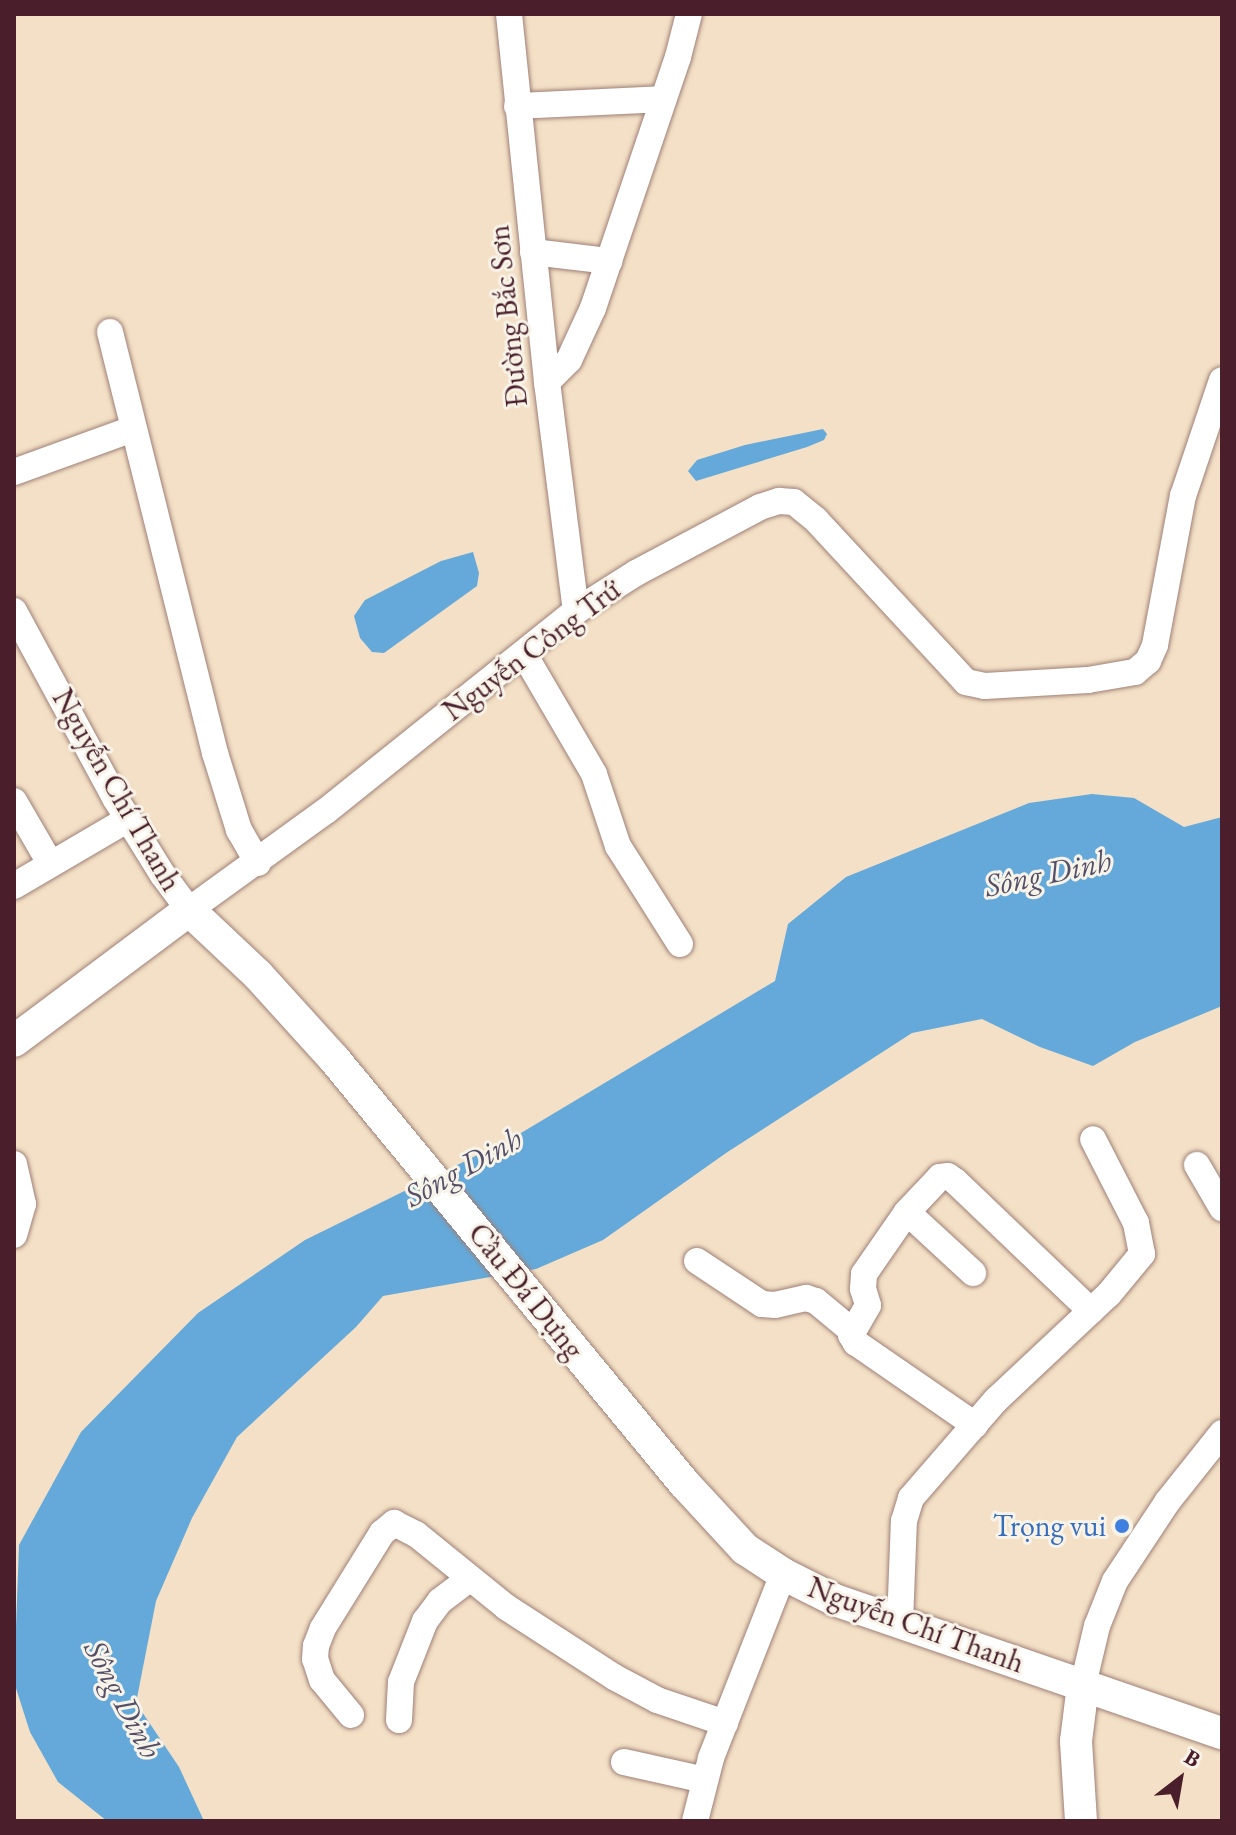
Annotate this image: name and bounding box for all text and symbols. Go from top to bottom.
street label: Đường Bắc Sơn [481,223,535,409]
street label: Nguyễn Công Trứ [436,571,628,729]
street label: Nguyễn Chí Thanh [45,683,189,897]
water label: Sông Dinh [981,841,1115,905]
water label: Sông Dinh [398,1119,528,1215]
street label: Cầu Đá Dựng [460,1216,592,1366]
place label: Trọng vui [993,1508,1106,1544]
marker: Trọng vui [1113,1517,1131,1535]
street label: Nguyễn Chí Thanh [803,1569,1029,1681]
water label: Sông Dinh [76,1633,170,1765]
north arrow [1140,1739,1220,1819]
text: B [1179,1742,1206,1774]

